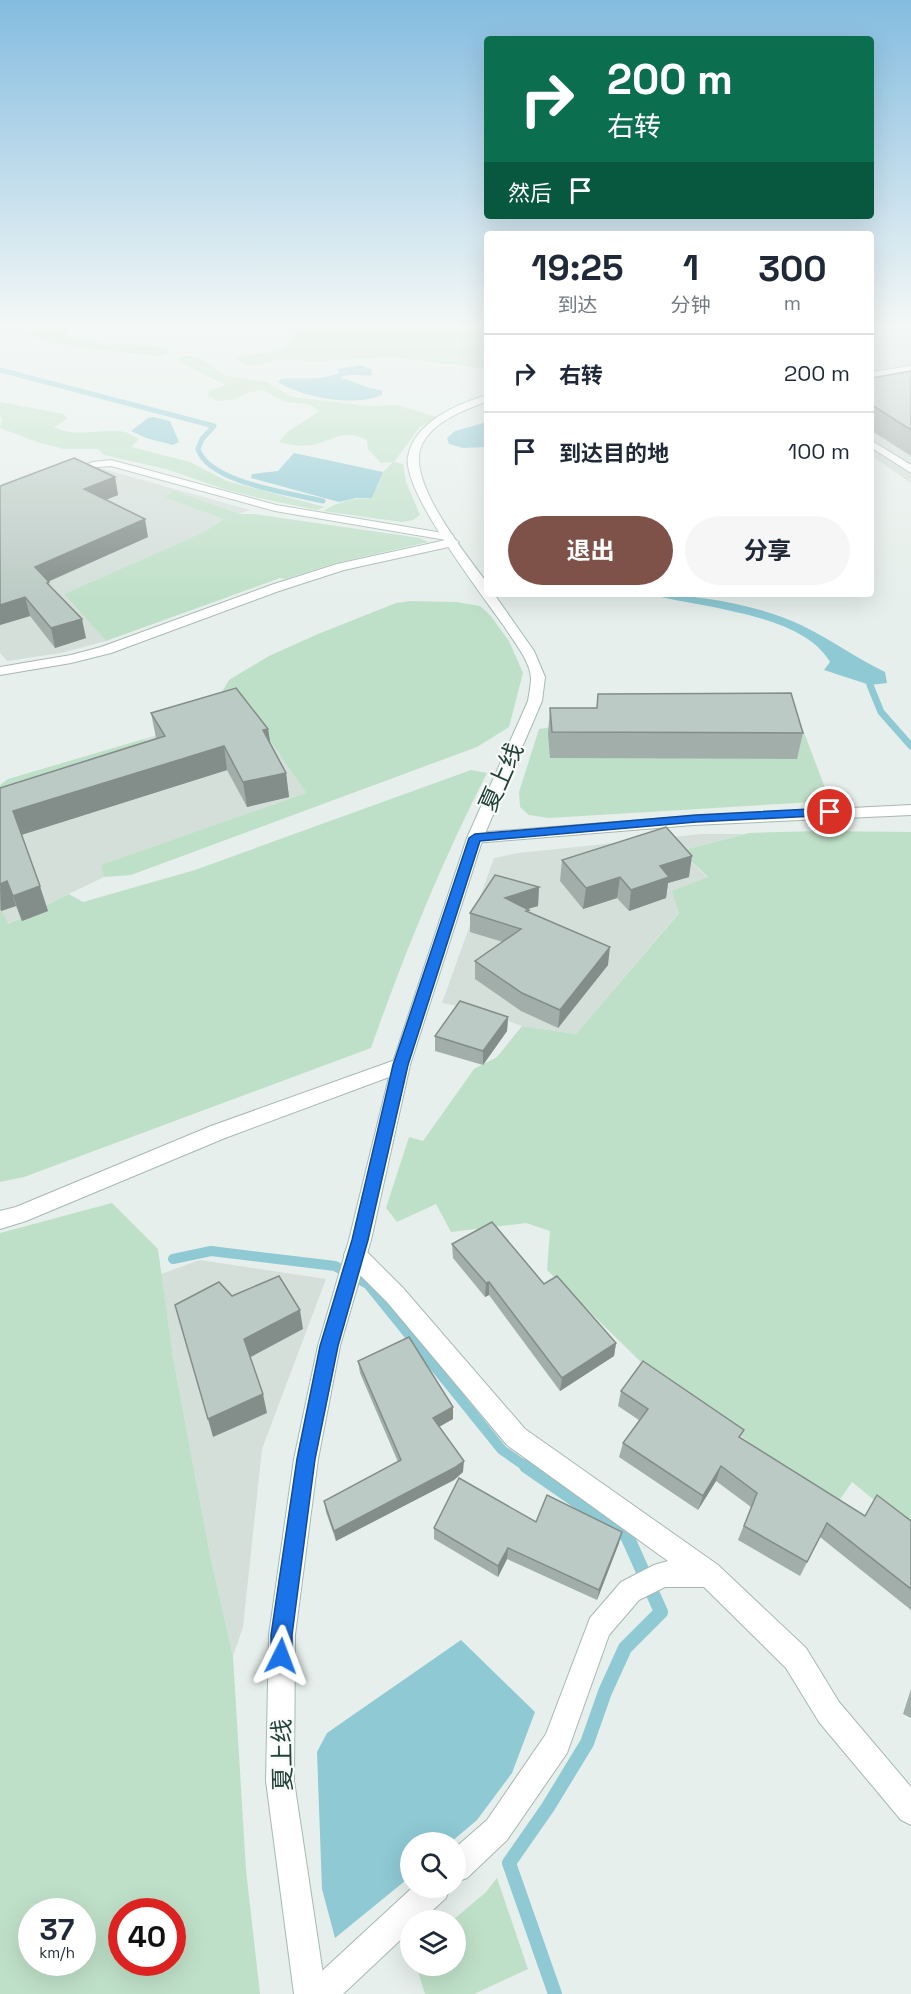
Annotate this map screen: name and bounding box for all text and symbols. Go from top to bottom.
text: 200 m [607,53,733,106]
icon: right [508,60,586,138]
text: 右转 [607,109,661,144]
icon: arrive [564,174,597,207]
text: 然后 [508,179,552,207]
text: 19:25 [531,245,624,291]
text: 1 [683,245,699,291]
text: 300 [758,246,827,292]
text: m [784,290,801,316]
text: 到达 [557,292,597,318]
text: 分钟 [671,292,711,318]
icon: right [508,357,541,390]
text: 200 m [784,359,850,387]
text: 右转 [559,361,603,389]
icon: arrive [508,435,541,468]
text: 100 m [788,437,850,465]
text: 到达目的地 [559,439,669,467]
button: 退出 [508,516,673,585]
button: 分享 [685,516,850,585]
street label: 夏上线 [472,738,530,816]
pin [804,786,855,837]
icon: arrive [813,795,846,828]
position arrow [249,1624,313,1688]
street label: 夏上线 [266,1719,298,1791]
map controls [400,1832,466,1976]
button: search [400,1832,466,1898]
speed limit sign: 40 [108,1898,186,1976]
text: 37 [40,1910,74,1949]
button: layers [400,1910,466,1976]
text: km/h [39,1943,75,1962]

